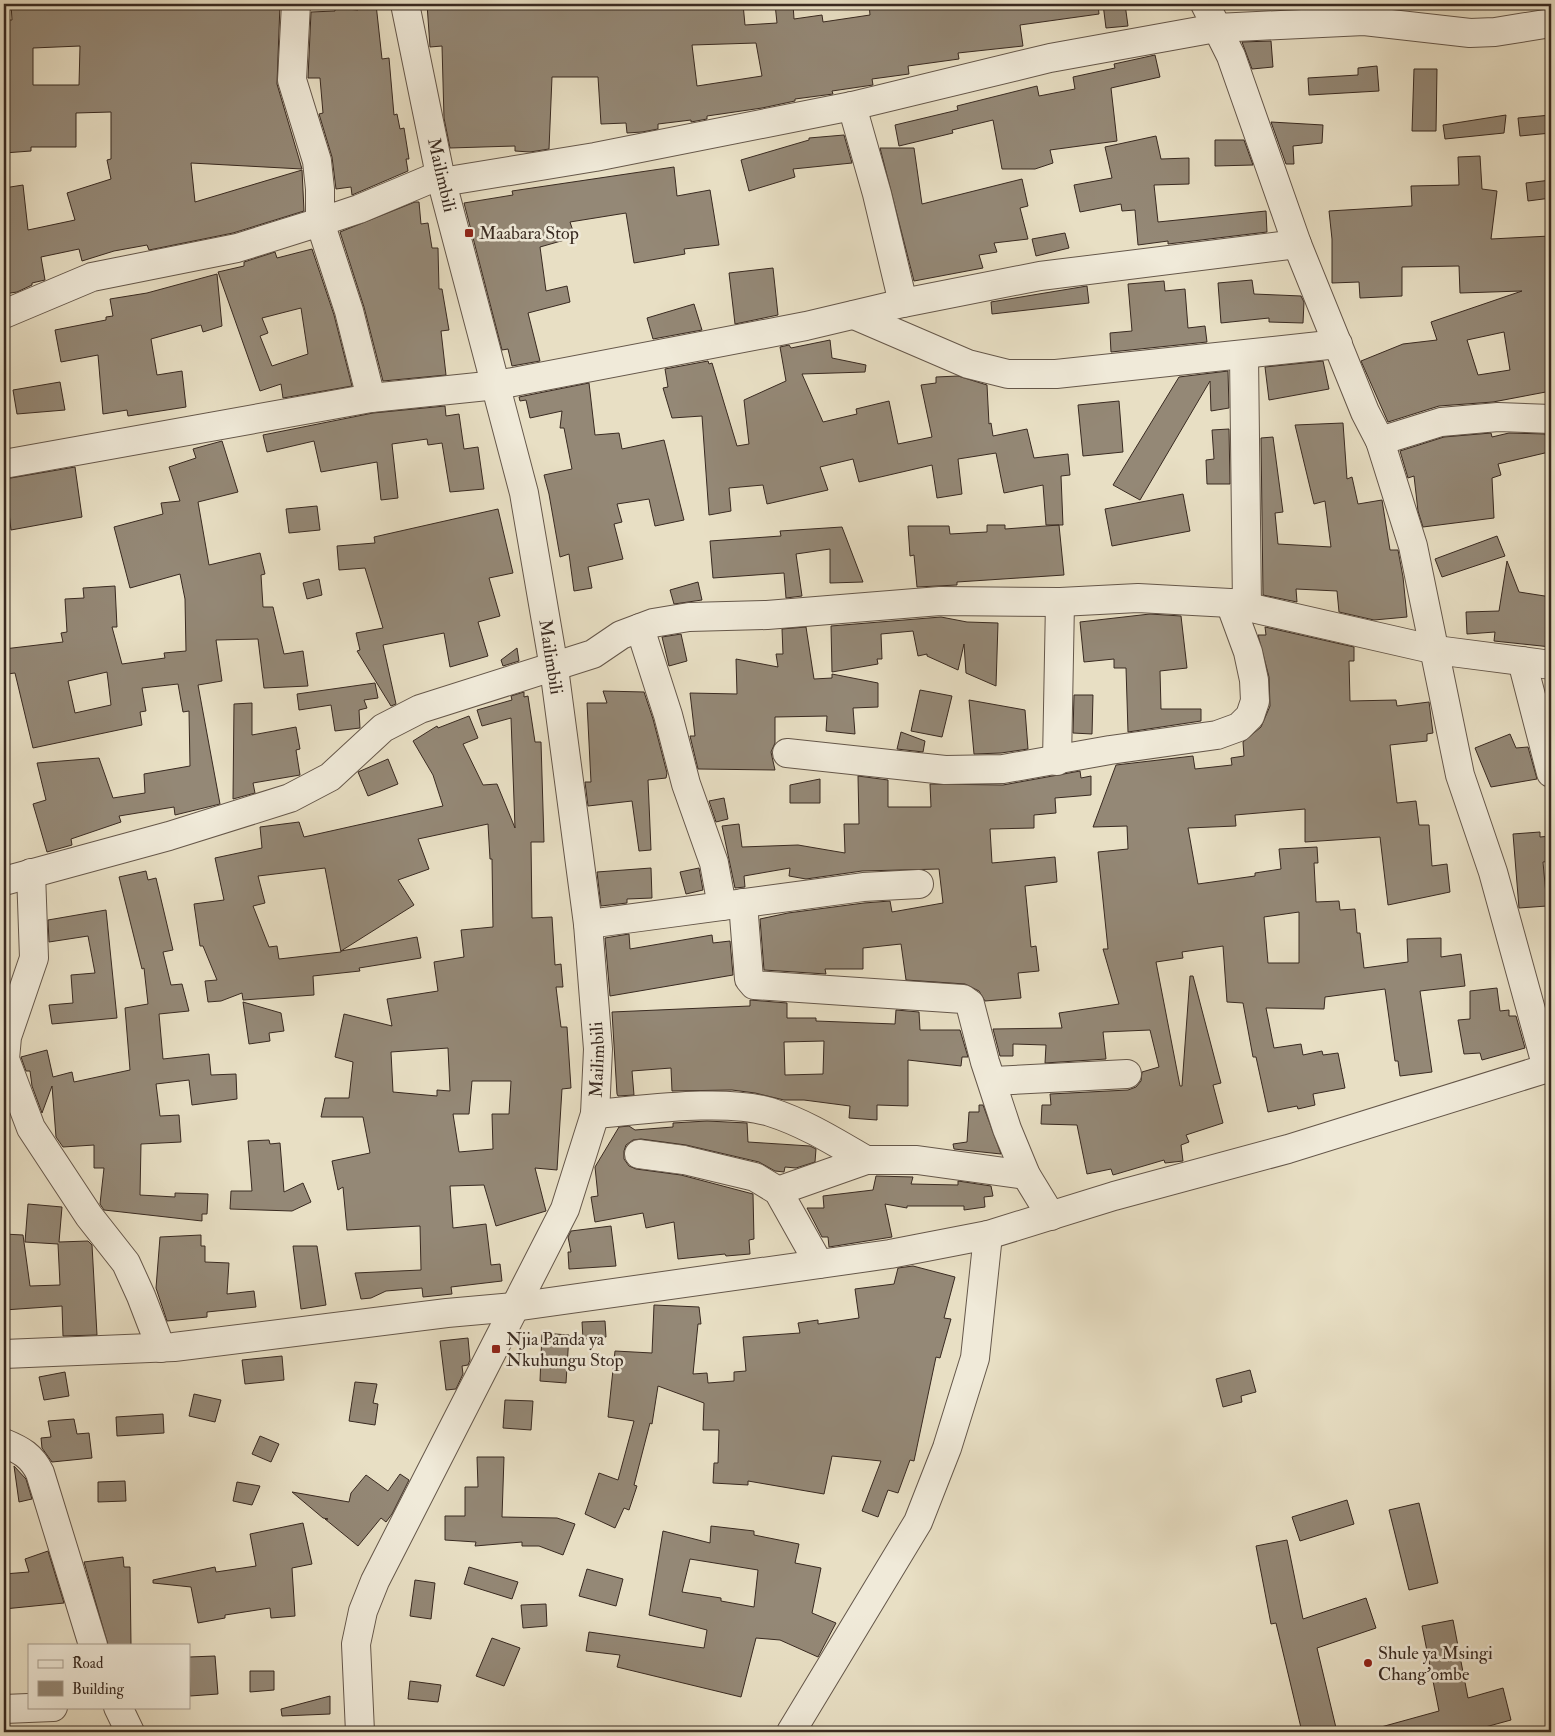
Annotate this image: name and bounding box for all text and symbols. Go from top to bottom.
street label: Mailimbili [422,136,461,215]
place label: Maabara Stop [479,222,579,245]
marker: Maabara Stop [463,227,475,239]
street label: Mailimbili [533,618,568,696]
street label: Mailimbili [585,1021,610,1098]
place label: Njia Panda ya Nkuhungu Stop [506,1328,623,1372]
marker: Njia Panda ya Nkuhungu Stop [490,1343,502,1355]
place label: Shule ya Msingi Chang'ombe [1378,1642,1493,1686]
legend [28,1644,190,1708]
text: Road [72,1654,104,1673]
marker: Shule ya Msingi Chang'ombe [1362,1657,1374,1669]
text: Building [72,1680,124,1699]

